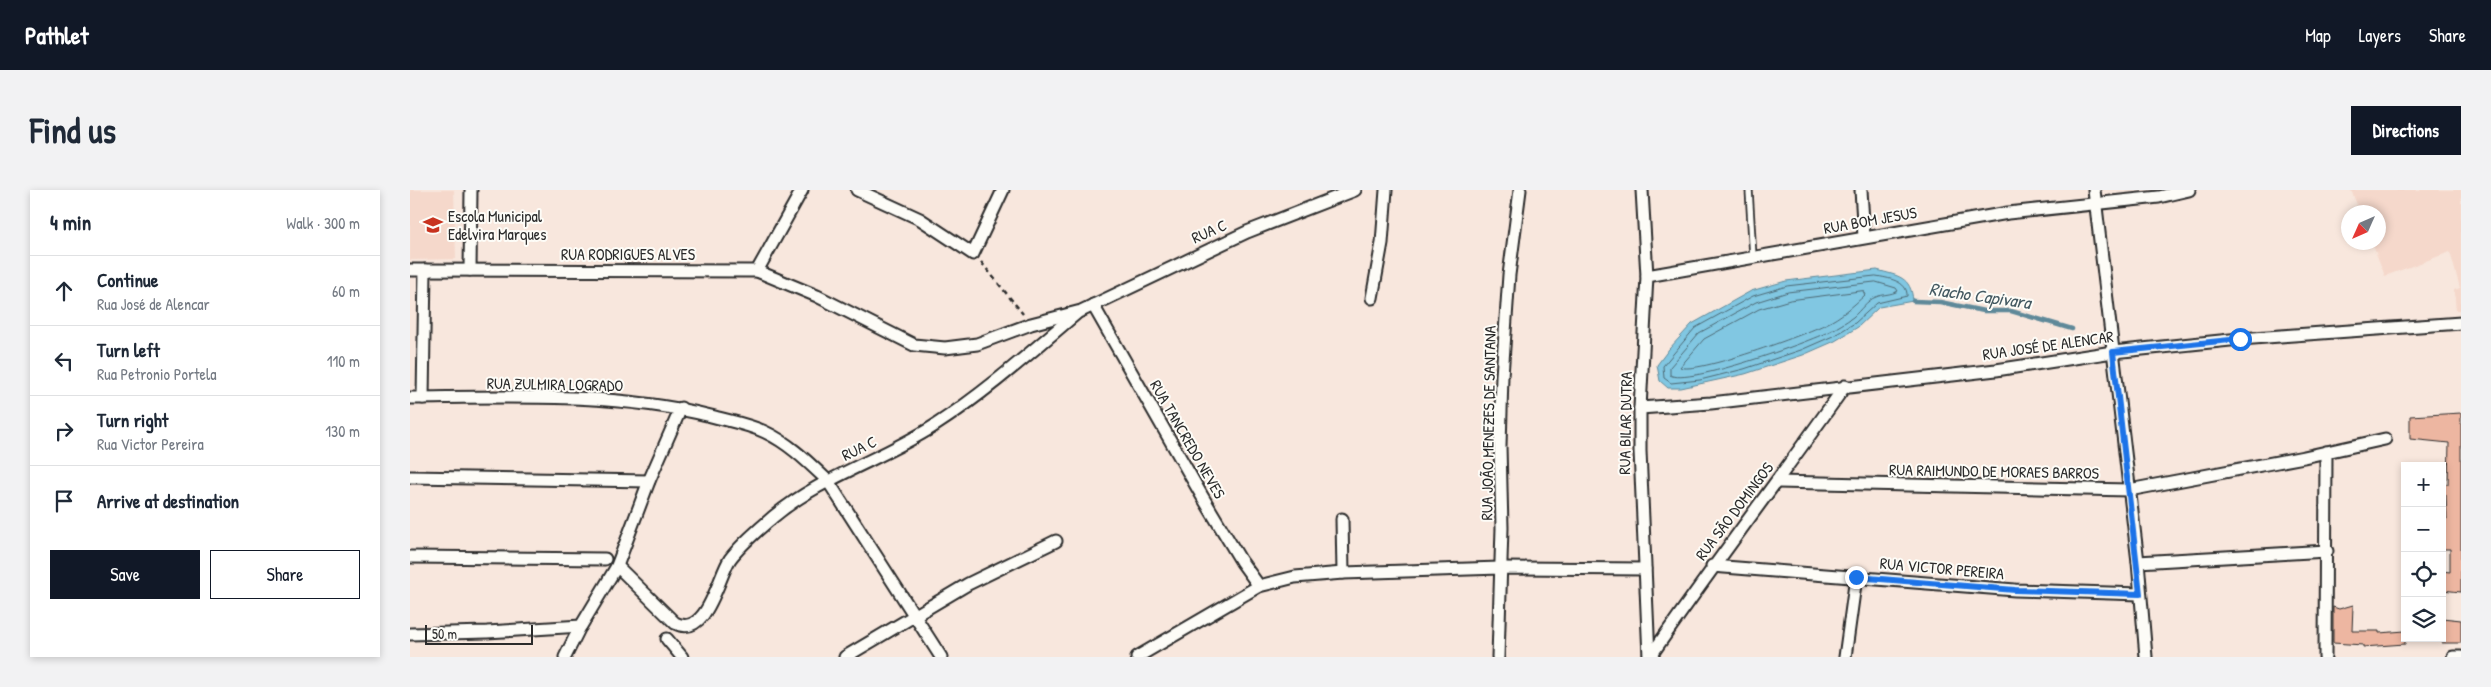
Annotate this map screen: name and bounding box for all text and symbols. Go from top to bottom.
text: Pathlet [25,19,88,51]
text: Map [2305,23,2331,48]
text: Layers [2359,23,2401,48]
text: Share [2429,23,2466,48]
button: Directions [2351,106,2461,155]
text: Find us [30,107,116,154]
street label: RUA BOM JESUS [1822,201,1919,239]
place label: Escola Municipal Edelvira Marques [448,205,546,245]
north arrow [2341,205,2386,250]
text: 4 min [50,208,91,237]
text: Walk · 300 m [286,212,360,234]
street label: RUA C [1188,213,1230,248]
school or university icon: Escola Municipal Edelvira Marques [422,214,444,236]
street label: RUA RODRIGUES ALVES [561,243,696,265]
text: Continue [97,267,158,293]
water label: Riacho Capivara [1928,276,2034,315]
icon: ahead [50,277,78,305]
text: 60 m [332,280,360,302]
text: Rua José de Alencar [97,293,210,315]
street label: RUA JOÃO MENEZES DE SANTANA [1475,325,1501,521]
street label: RUA JOSÉ DE ALENCAR [1981,325,2115,365]
route start [2229,328,2252,351]
text: Turn left [97,337,160,363]
icon: left [50,347,78,375]
text: 110 m [327,350,360,372]
text: Rua Petronio Portela [97,363,216,385]
street label: RUA BILAR DUTRA [1613,371,1637,475]
street label: RUA ZULMIRA LOGRADO [487,372,624,396]
street label: RUA TANCREDO NEVES [1145,376,1231,503]
text: Turn right [97,407,168,433]
icon: right [50,417,78,445]
text: 130 m [325,420,360,442]
street label: RUA C [838,430,880,466]
text: Rua Victor Pereira [97,433,204,455]
street label: RUA SÃO DOMINGOS [1690,457,1779,565]
street label: RUA RAIMUNDO DE MORAES BARROS [1889,458,2100,484]
map controls [2401,462,2446,642]
button: + [2401,462,2446,507]
icon: arrive [50,487,78,515]
text: Arrive at destination [97,488,239,514]
button: − [2401,507,2446,552]
button: Save [50,550,200,599]
button: Share [210,550,360,599]
street label: RUA VICTOR PEREIRA [1879,552,2005,584]
button: locate [2401,552,2446,597]
route end [1845,566,1868,589]
button: layers [2401,597,2446,642]
scale bar [425,622,532,645]
text: 50 m [432,624,457,643]

